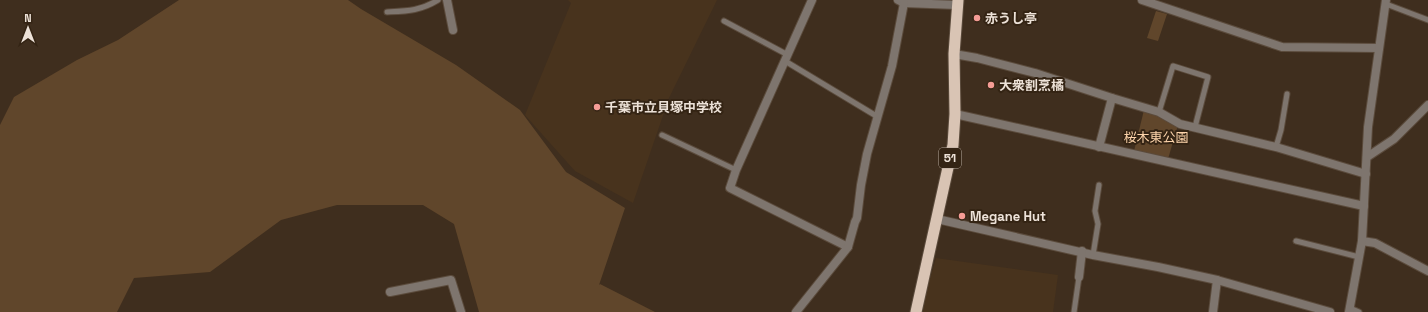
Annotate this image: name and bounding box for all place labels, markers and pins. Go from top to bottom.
place label: 赤うし亭 [985,10,1037,27]
marker: 赤うし亭 [972,13,982,23]
place label: 大衆割烹橘 [999,77,1064,94]
marker: 大衆割烹橘 [986,80,996,90]
place label: 千葉市立貝塚中学校 [605,99,722,116]
marker: 千葉市立貝塚中学校 [592,102,602,112]
place label: Megane Hut [970,208,1046,225]
marker: Megane Hut [957,211,967,221]

